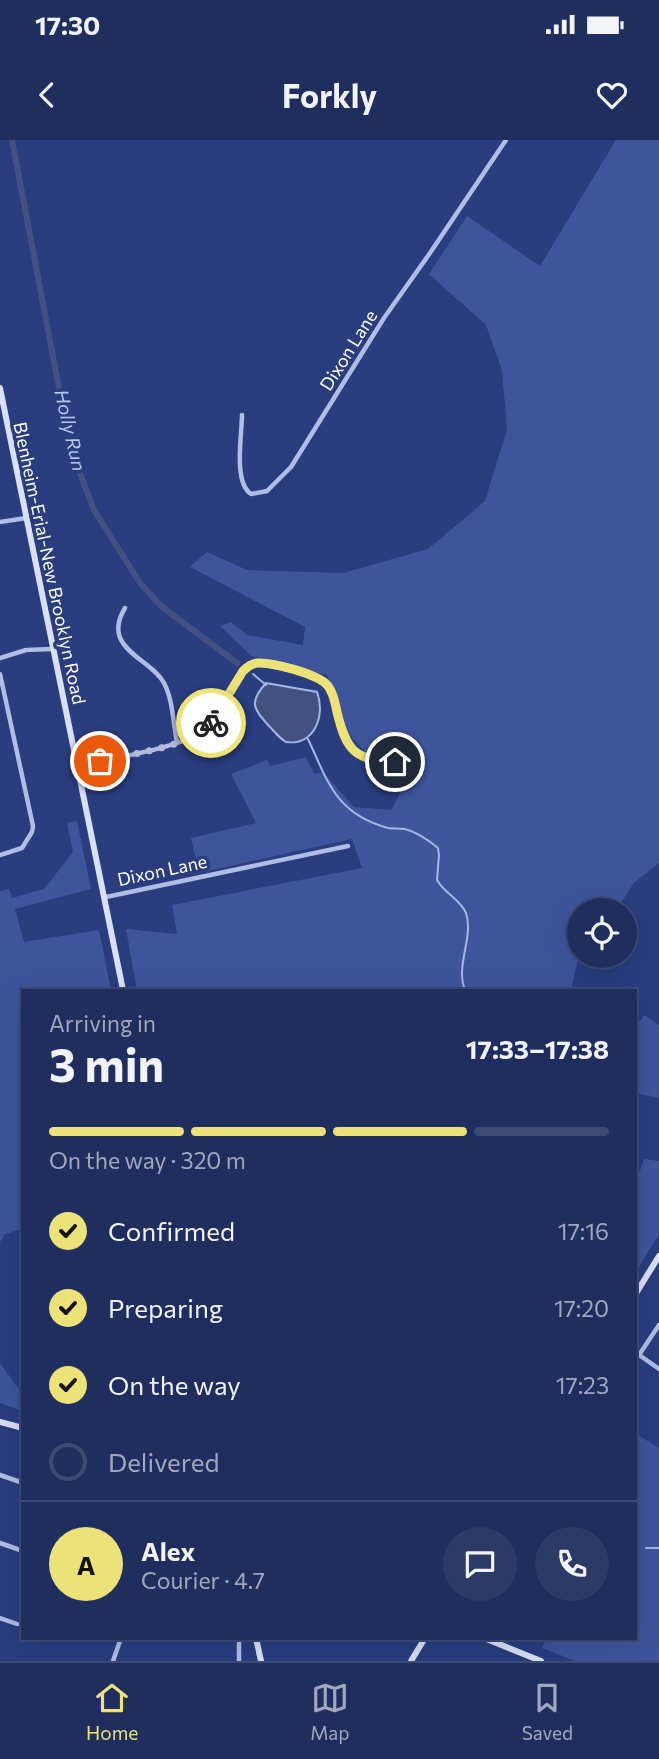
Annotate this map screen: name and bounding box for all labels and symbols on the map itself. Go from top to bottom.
street label: Dixon Lane [315,306,381,394]
water label: Holly Run [50,387,92,473]
street label: Blenheim-Erial-New Brooklyn Road [9,420,91,706]
courier [176,688,246,758]
pin [70,731,130,791]
pin [365,732,425,792]
street label: Dixon Lane [115,850,209,890]

